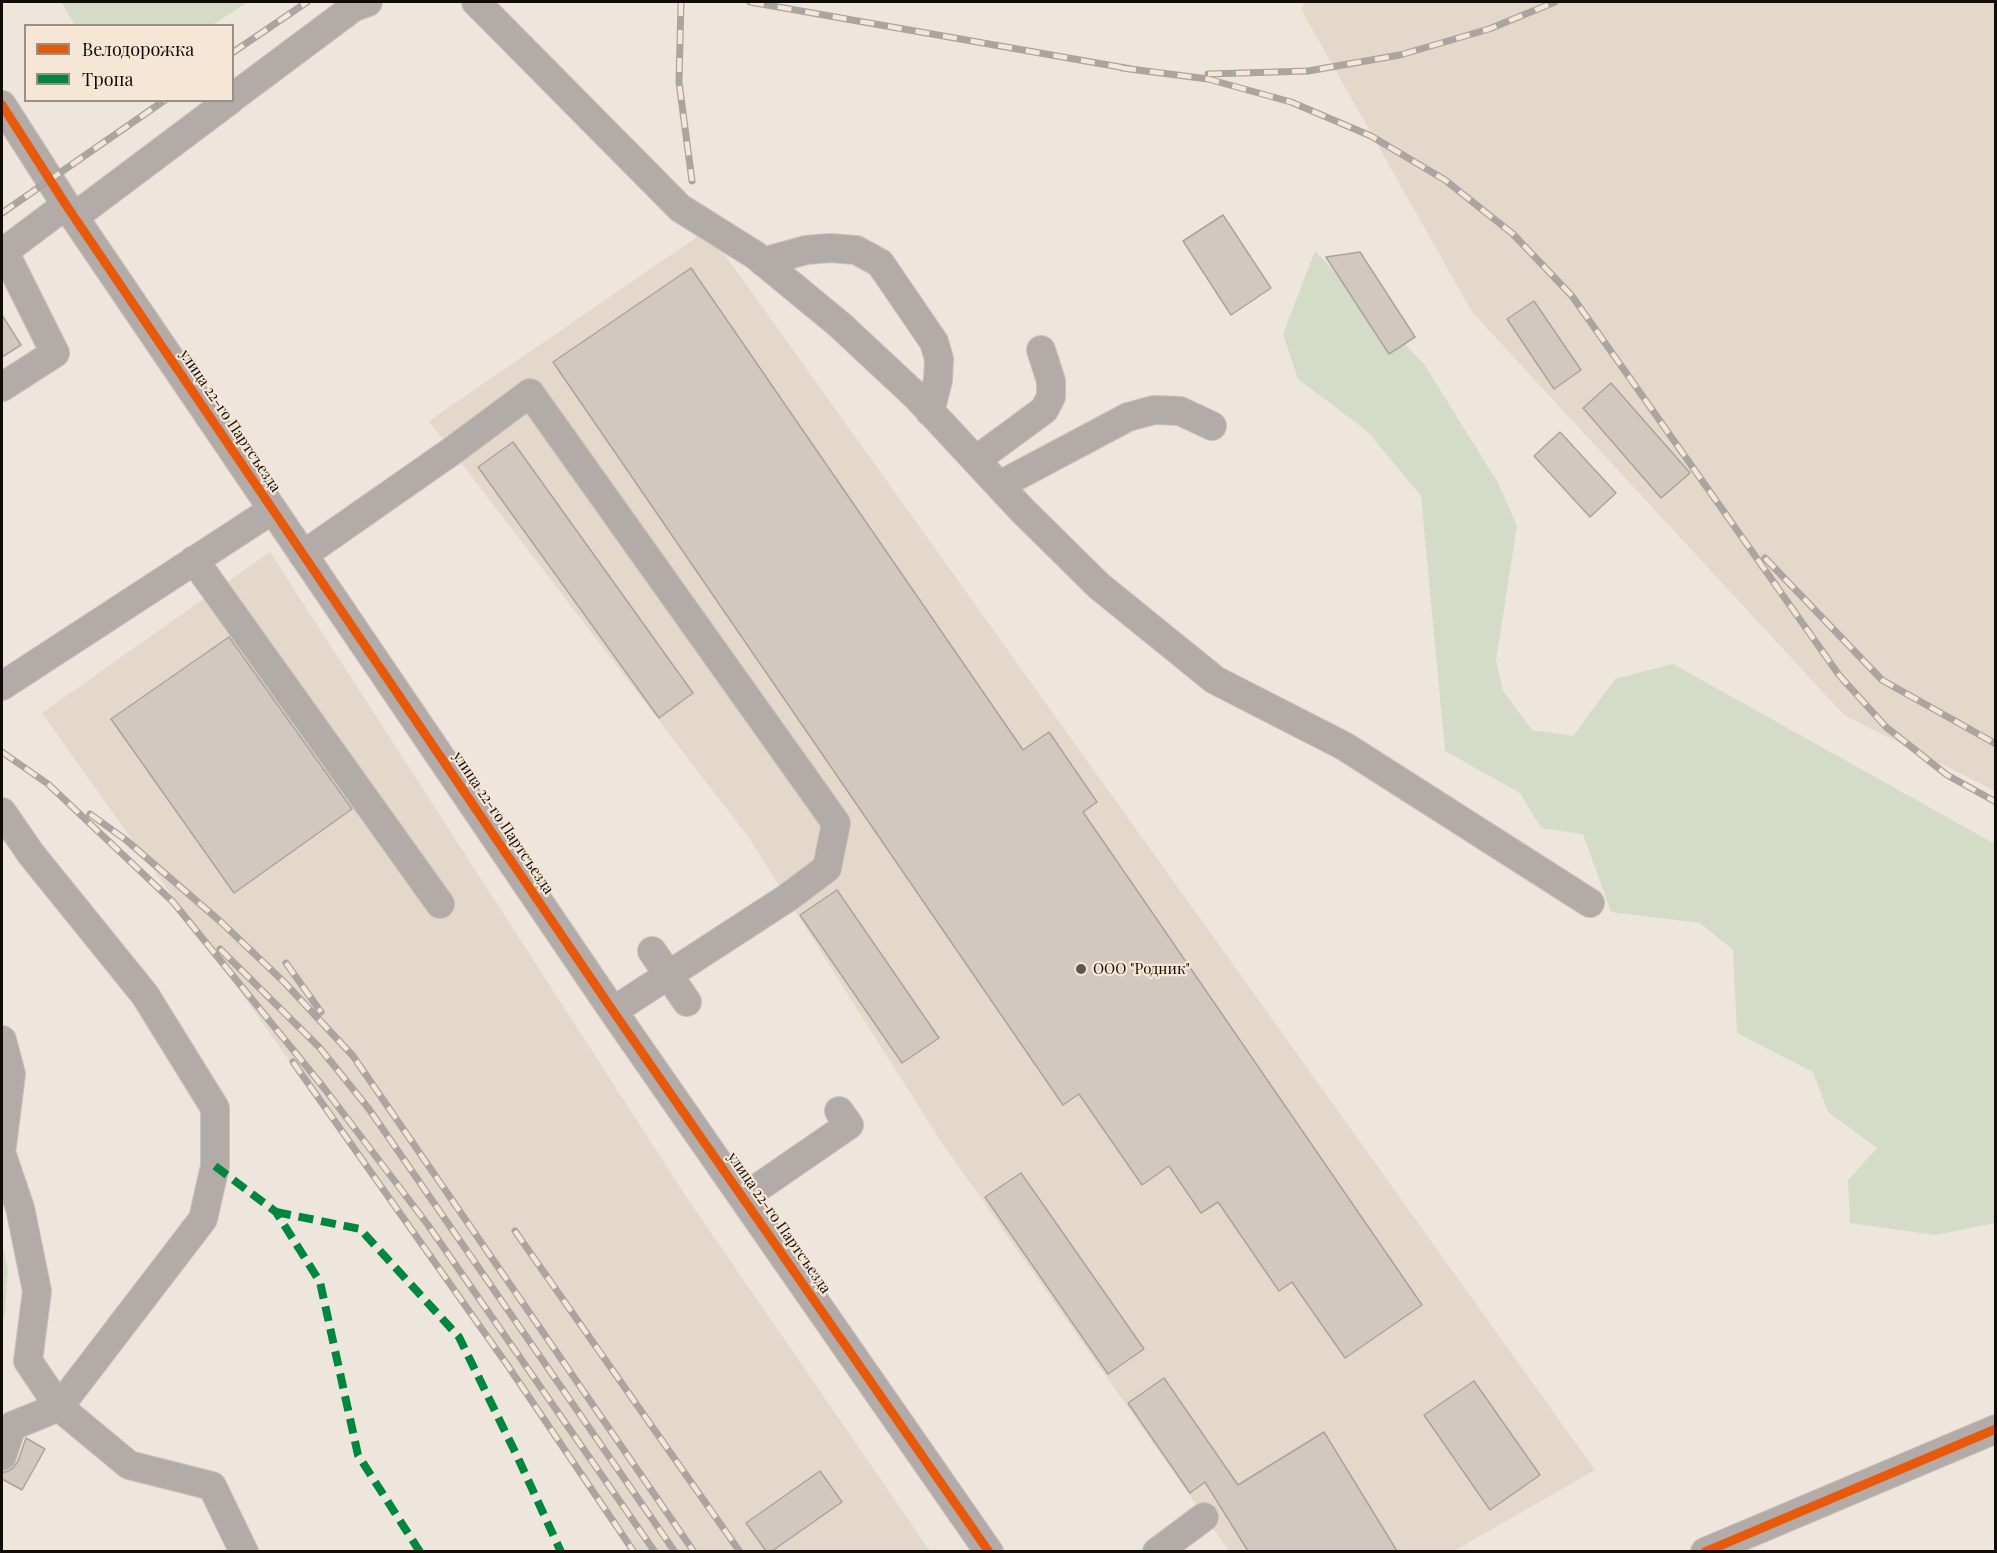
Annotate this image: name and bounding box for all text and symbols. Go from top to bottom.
legend [24,24,234,102]
text: Велодорожка [82,37,194,61]
text: Тропа [82,67,133,91]
street label: улица 22-го Партсъезда [176,346,284,496]
street label: улица 22-го Партсъезда [449,748,557,898]
place label: ООО "Родник" [1093,960,1190,978]
marker: ООО "Родник" [1074,962,1088,976]
street label: улица 22-го Партсъезда [723,1149,835,1297]

